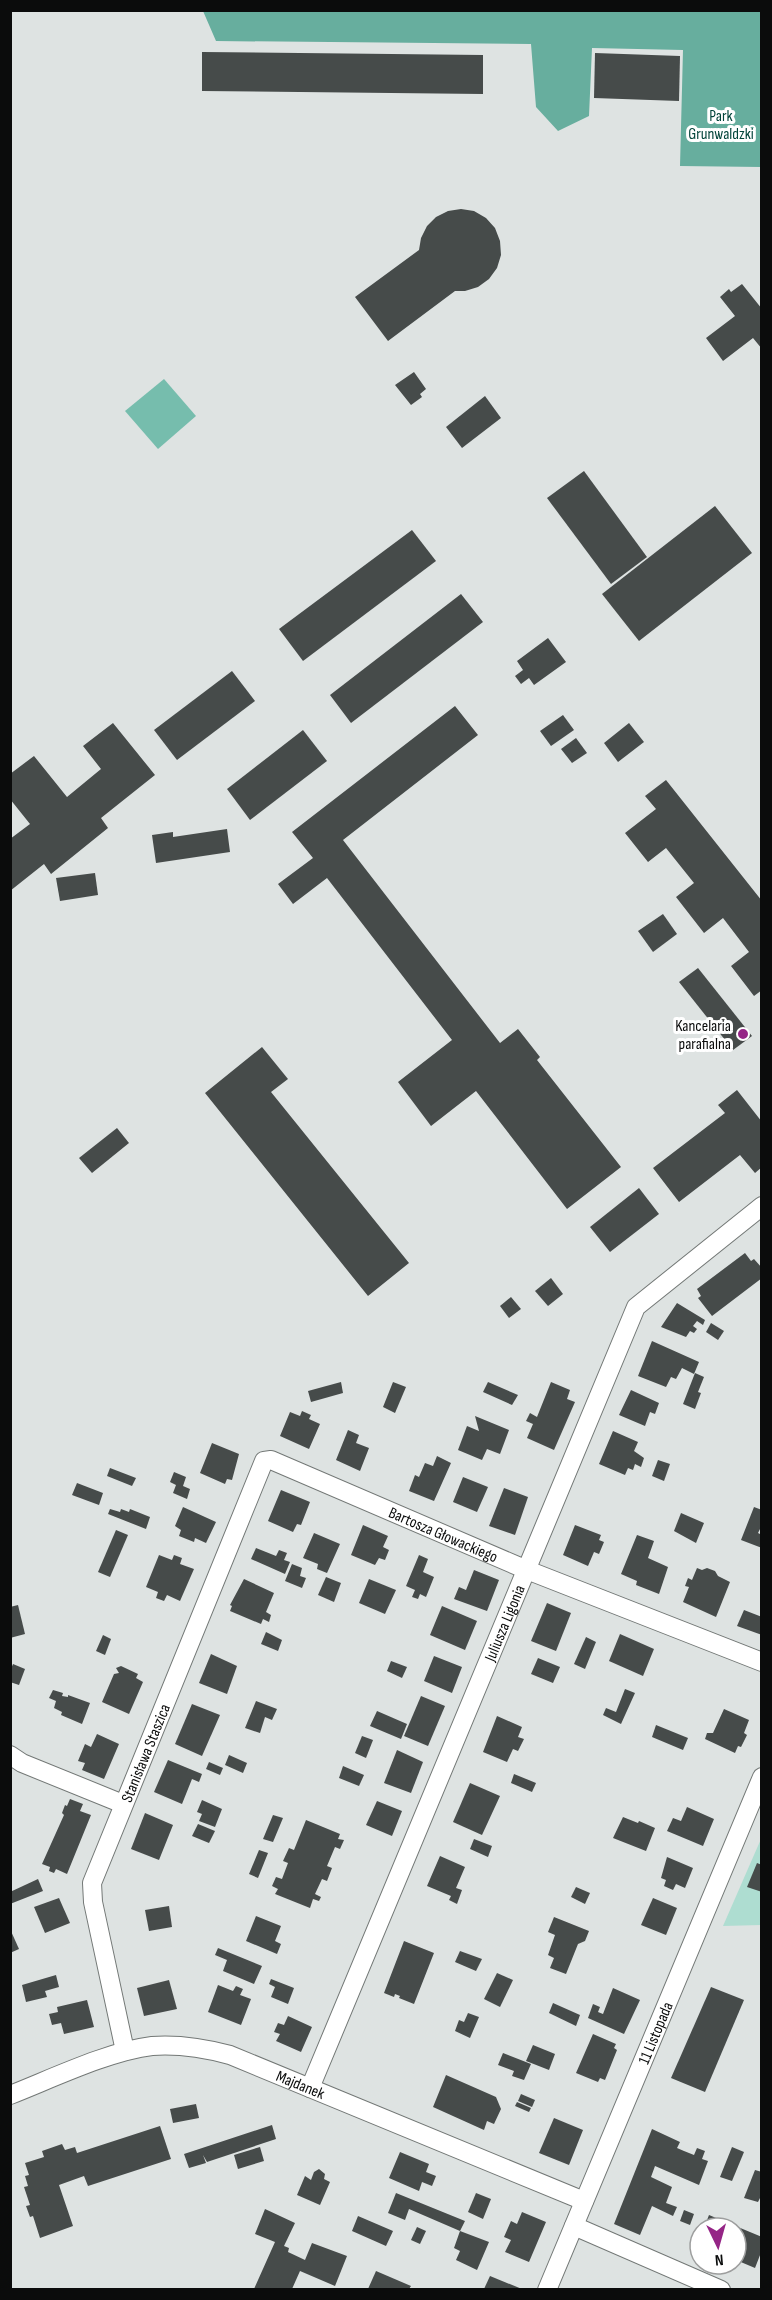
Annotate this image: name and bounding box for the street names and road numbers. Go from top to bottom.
street label: Bartosza Głowackiego [385,1504,500,1567]
street label: Juliusza Ligonia [481,1582,530,1665]
street label: Stanisława Staszica [118,1701,175,1805]
street label: 11 Listopada [635,1999,678,2067]
street label: Majdanek [273,2067,327,2104]

